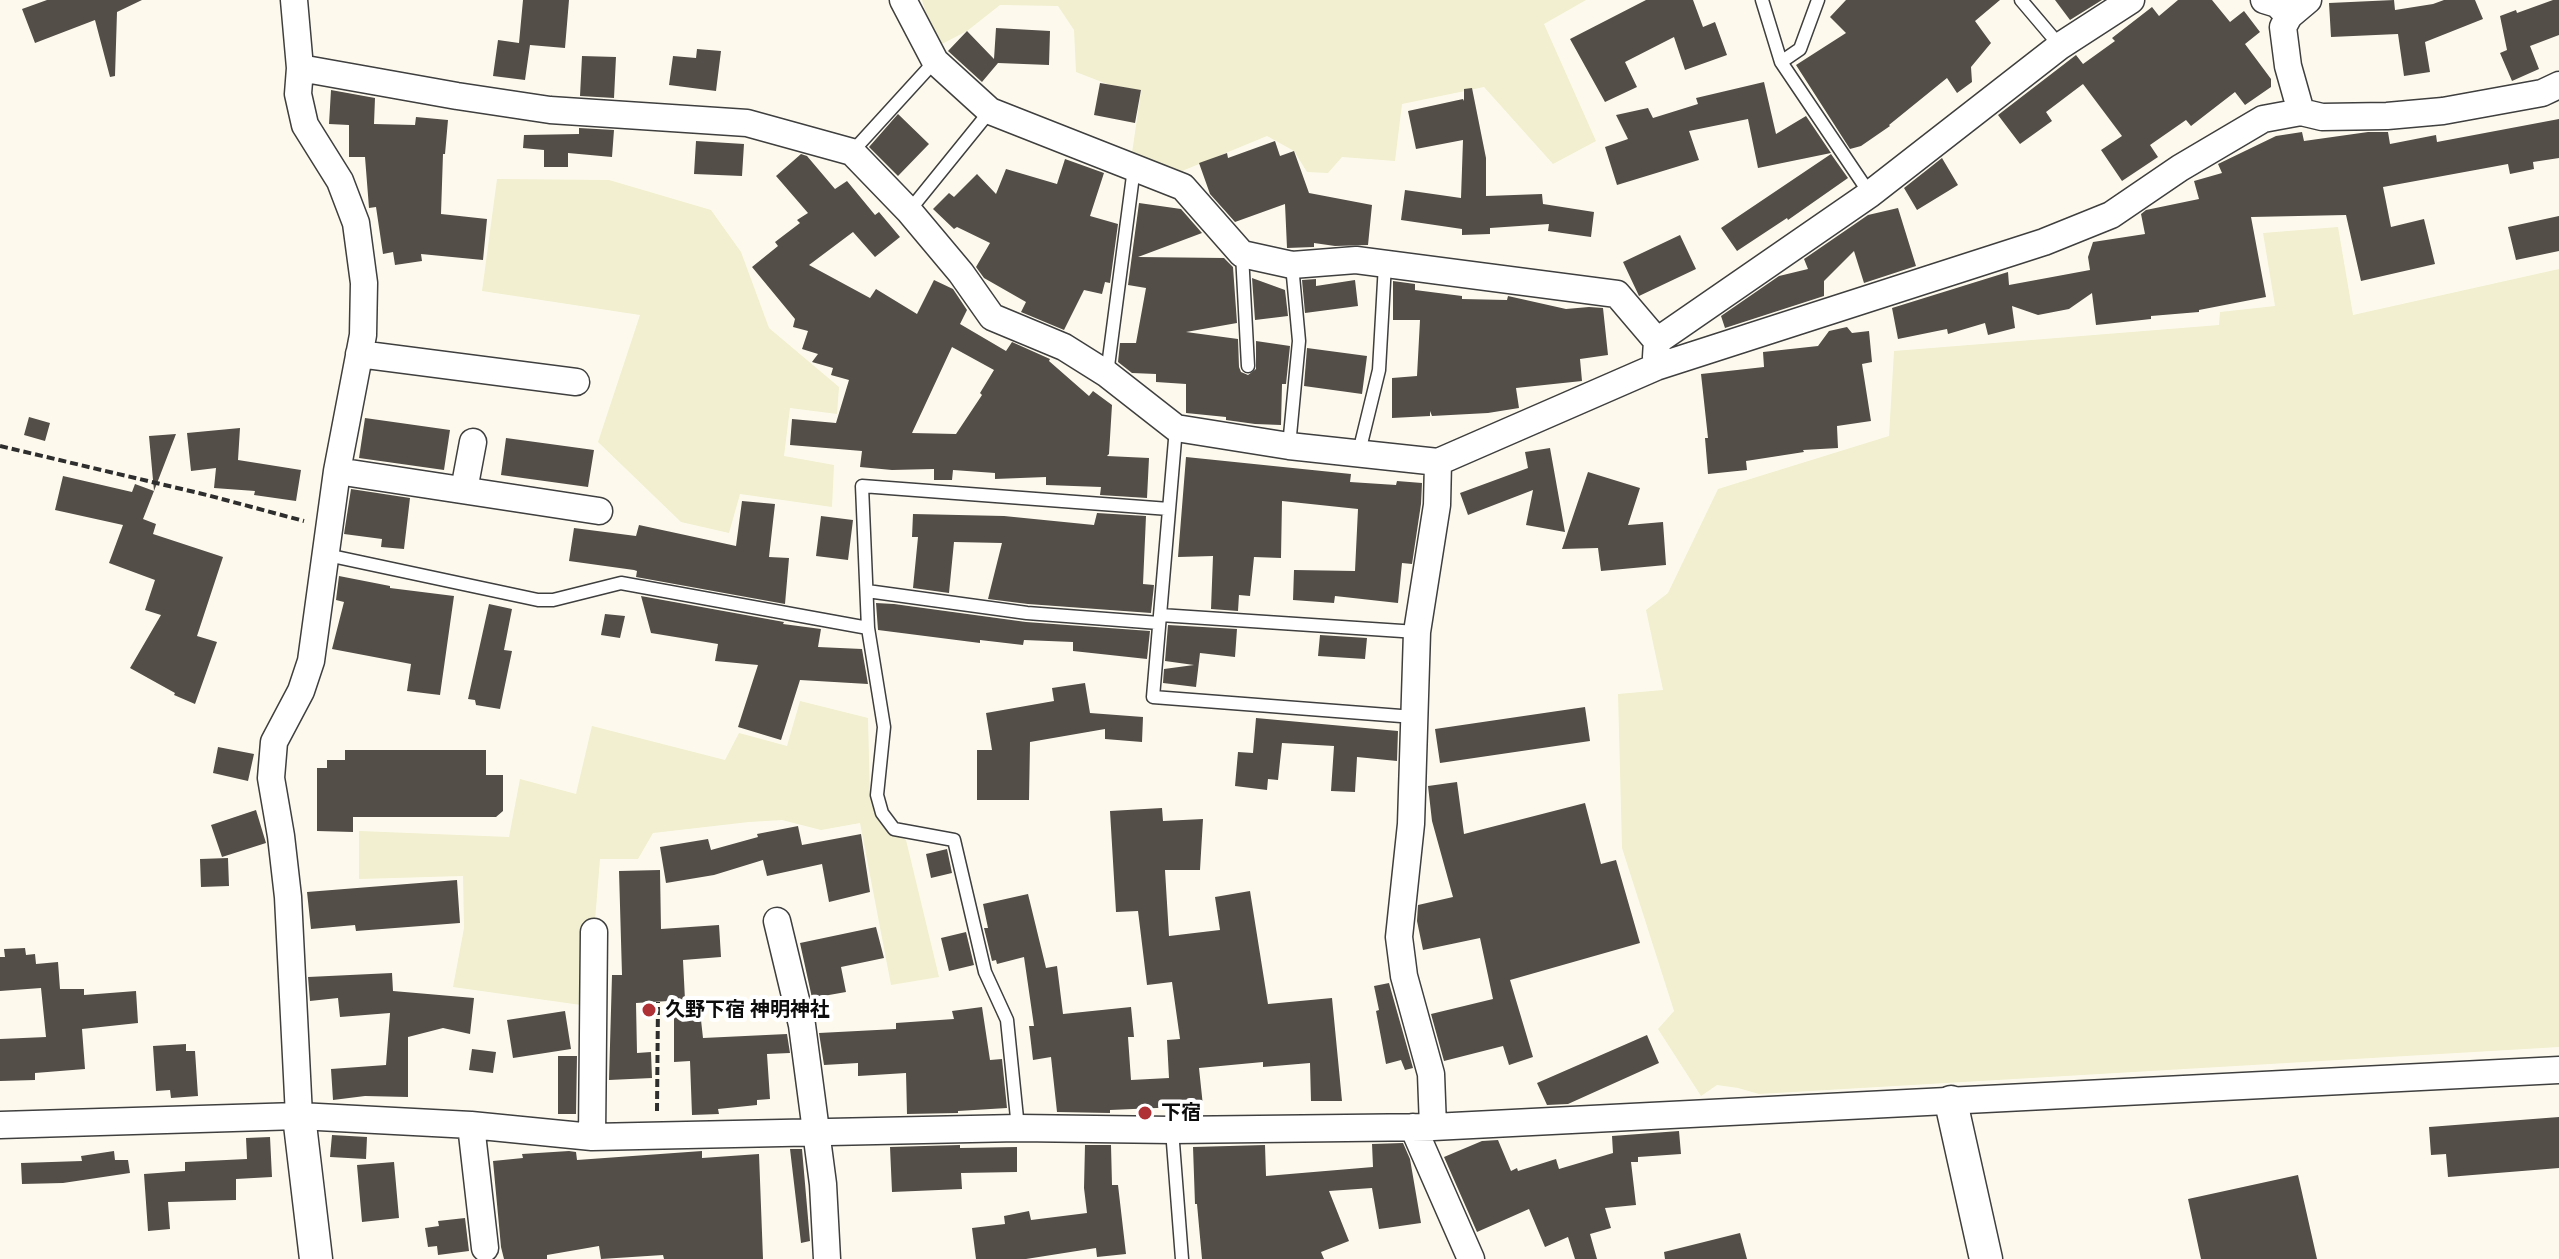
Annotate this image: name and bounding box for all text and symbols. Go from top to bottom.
place label: 久野下宿 神明神社 [665,998,830,1022]
marker: 久野下宿 神明神社 [640,1001,658,1019]
place label: 下宿 [1161,1101,1201,1125]
marker: 下宿 [1136,1104,1154,1122]

